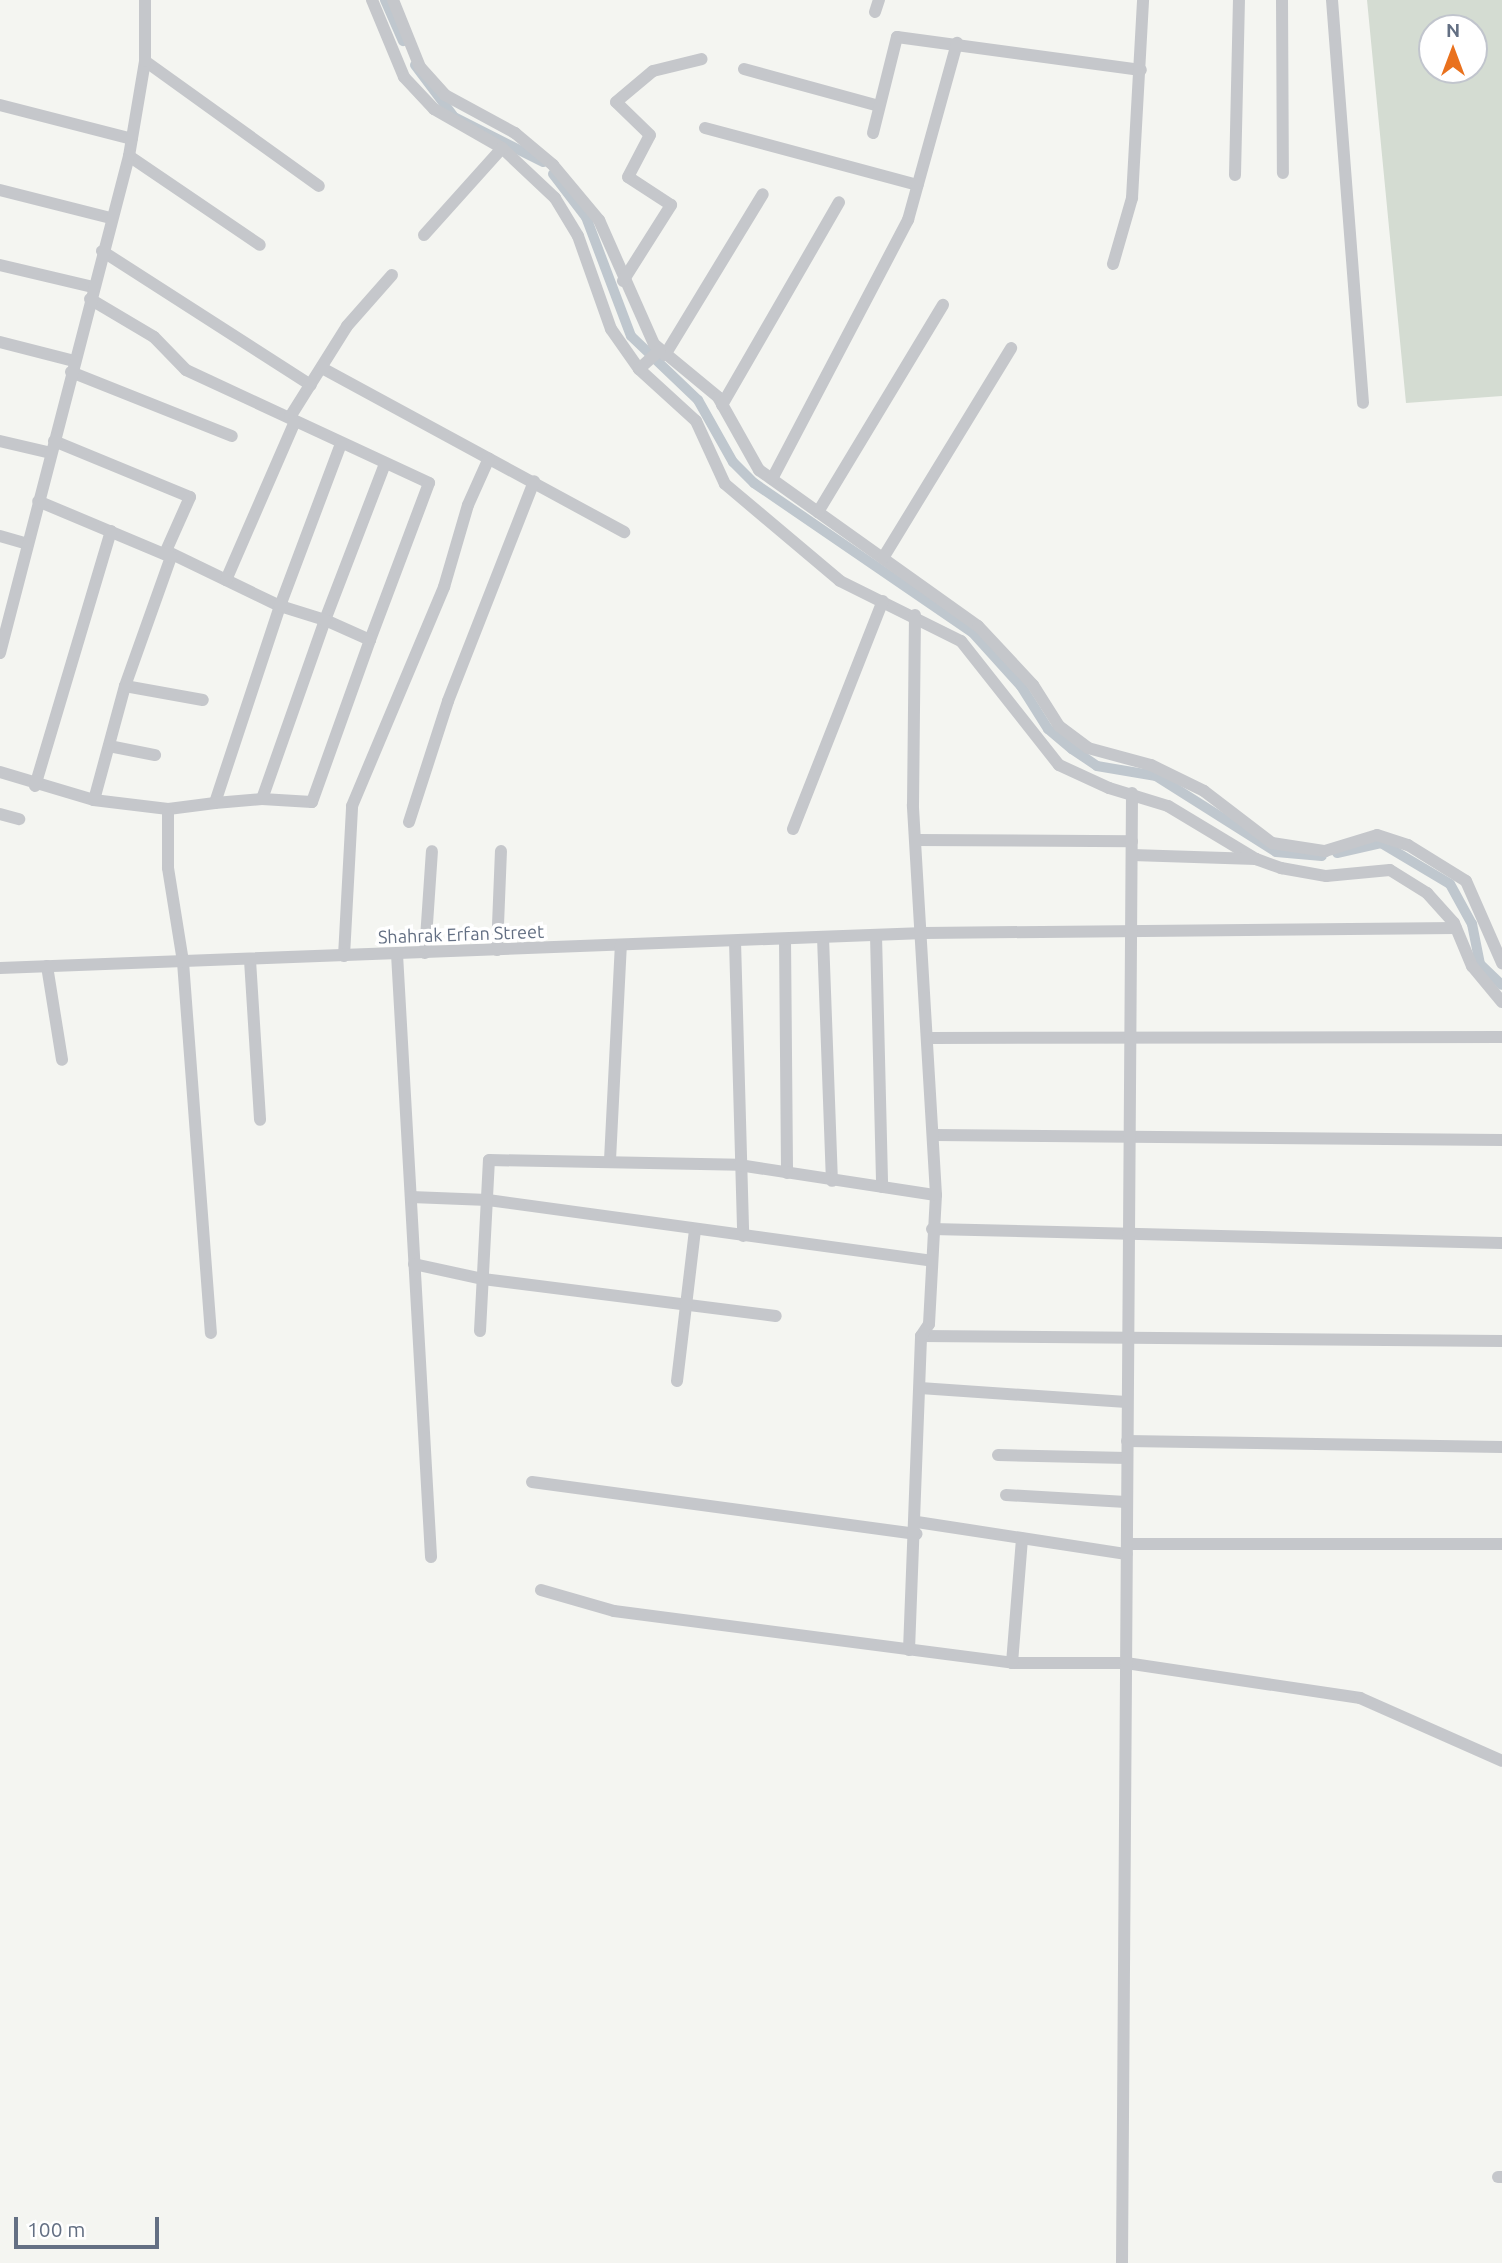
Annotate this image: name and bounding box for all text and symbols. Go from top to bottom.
north arrow [1418,14,1488,84]
text: N [1446,19,1460,41]
street label: Shahrak Erfan Street [378,920,544,948]
scale bar [18,2204,163,2248]
text: 100 m [27,2217,85,2241]

